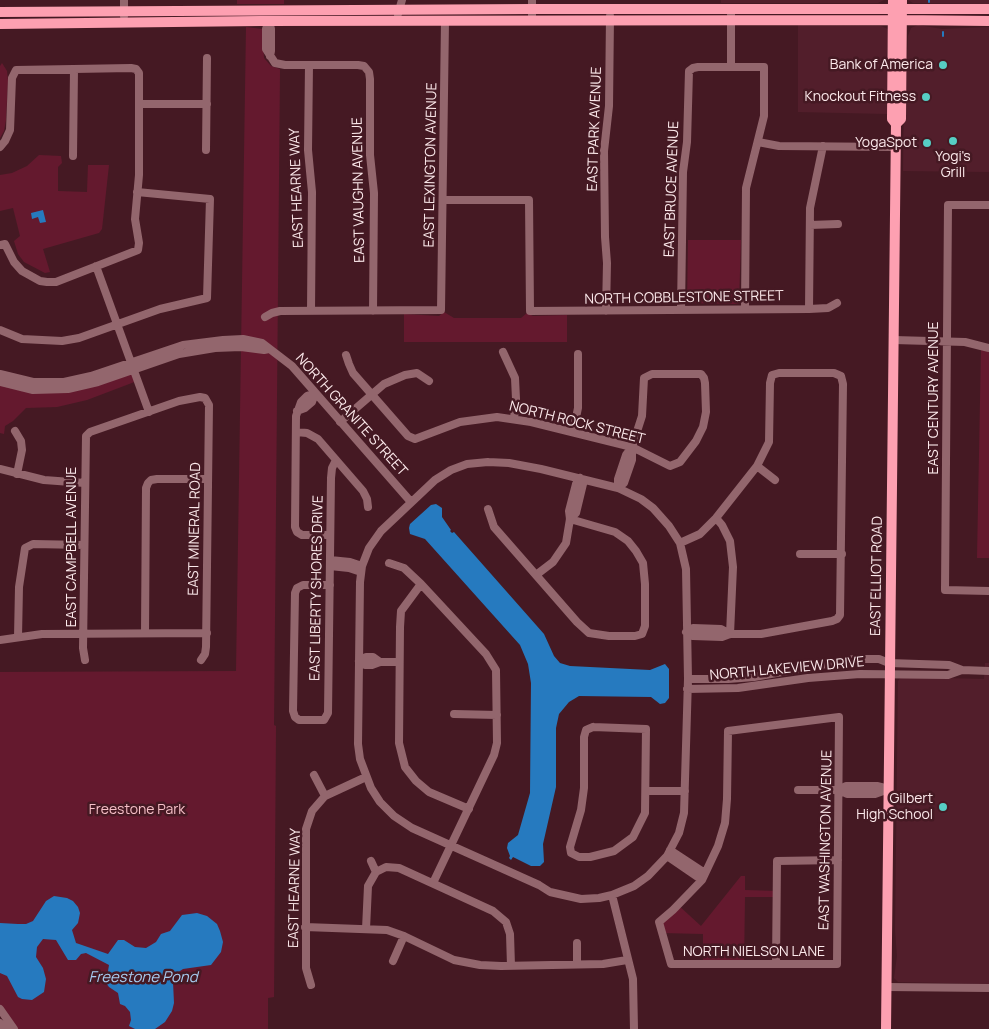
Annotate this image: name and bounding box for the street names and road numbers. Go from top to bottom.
street label: EAST PARK AVENUE [584,66,606,192]
street label: EAST LEXINGTON AVENUE [421,82,441,248]
street label: EAST VAUGHN AVENUE [349,117,369,263]
street label: EAST BRUCE AVENUE [661,121,683,257]
street label: EAST HEARNE WAY [287,128,307,248]
street label: NORTH COBBLESTONE STREET [584,288,784,308]
street label: EAST CENTURY AVENUE [926,321,942,475]
street label: NORTH GRANITE STREET [292,350,410,480]
street label: NORTH ROCK STREET [507,398,647,448]
street label: EAST MINERAL ROAD [185,462,205,596]
street label: EAST CAMPBELL AVENUE [64,467,80,627]
street label: EAST LIBERTY SHORES DRIVE [307,495,327,681]
street label: EAST ELLIOT ROAD [868,516,886,636]
street label: NORTH LAKEVIEW DRIVE [709,654,865,684]
street label: EAST WASHINGTON AVENUE [816,750,836,930]
street label: EAST HEARNE WAY [286,828,304,948]
street label: NORTH NIELSON LANE [683,944,825,960]

